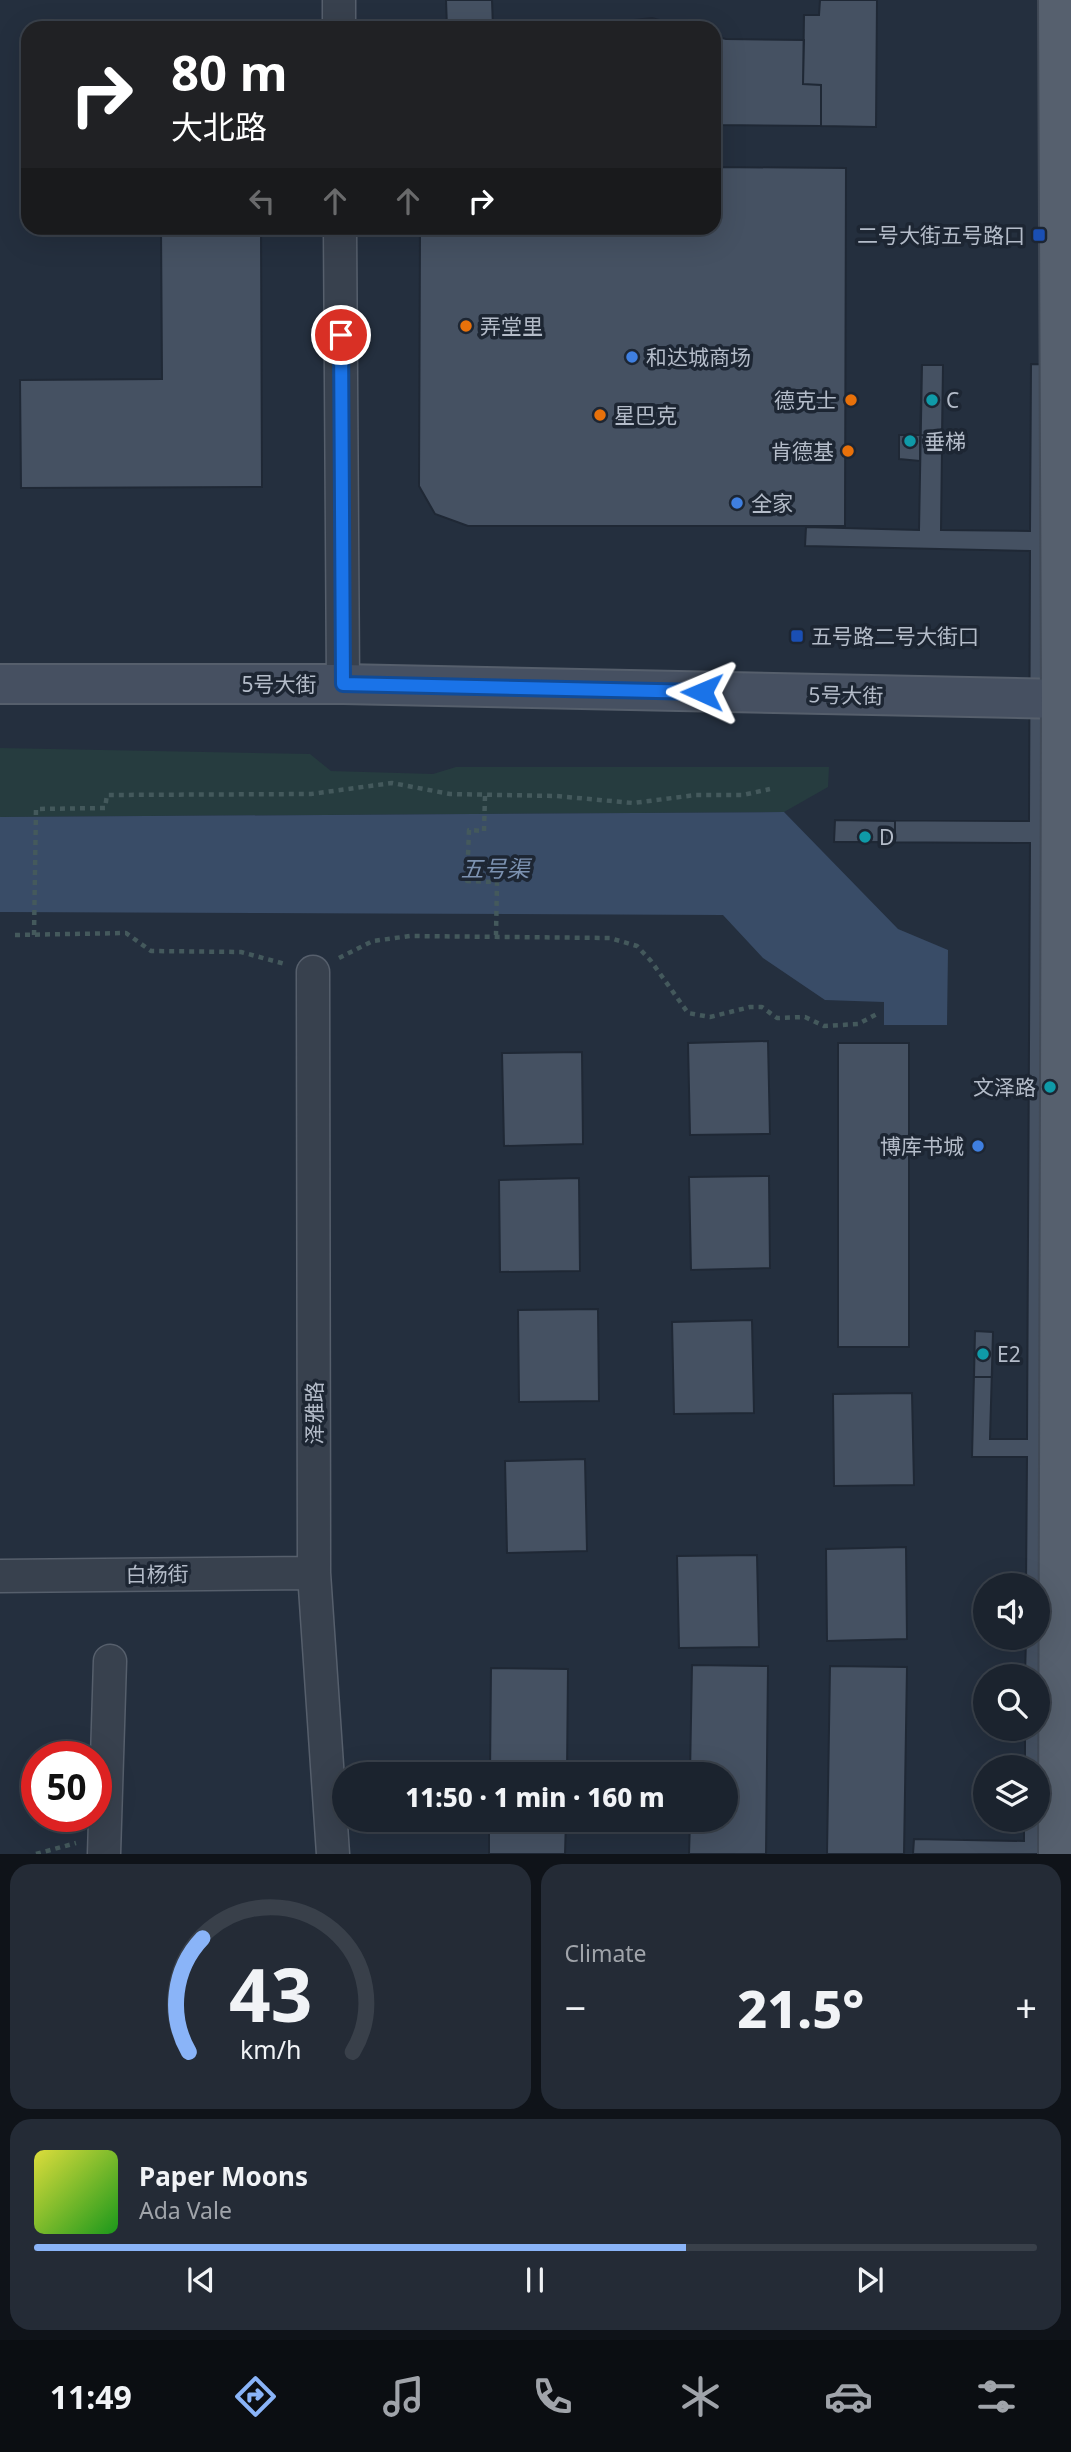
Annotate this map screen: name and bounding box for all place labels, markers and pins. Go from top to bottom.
place label: 二号大街五号路口 [857,221,1025,249]
marker: 二号大街五号路口 [1031,227,1047,243]
pin [311,305,371,365]
place label: 弄堂里 [480,312,543,340]
marker: 弄堂里 [458,318,474,334]
place label: 和达城商场 [646,343,751,371]
marker: 和达城商场 [624,349,640,365]
place label: 德克士 [774,386,837,414]
place label: C [946,386,959,414]
marker: 德克士 [843,392,859,408]
marker: C [924,392,940,408]
place label: 星巴克 [614,401,677,429]
marker: 星巴克 [592,407,608,423]
place label: 垂梯 [924,427,966,455]
marker: 垂梯 [902,433,918,449]
place label: 肯德基 [771,437,834,465]
marker: 肯德基 [840,443,856,459]
place label: 全家 [751,489,793,517]
marker: 全家 [729,495,745,511]
place label: 五号路二号大街口 [811,622,979,650]
marker: 五号路二号大街口 [789,628,805,644]
place label: D [879,823,894,851]
marker: D [857,829,873,845]
place label: 文泽路 [973,1073,1036,1101]
marker: 文泽路 [1042,1079,1058,1095]
place label: 博库书城 [880,1132,964,1160]
marker: 博库书城 [970,1138,986,1154]
place label: E2 [997,1340,1021,1368]
marker: E2 [975,1346,991,1362]

